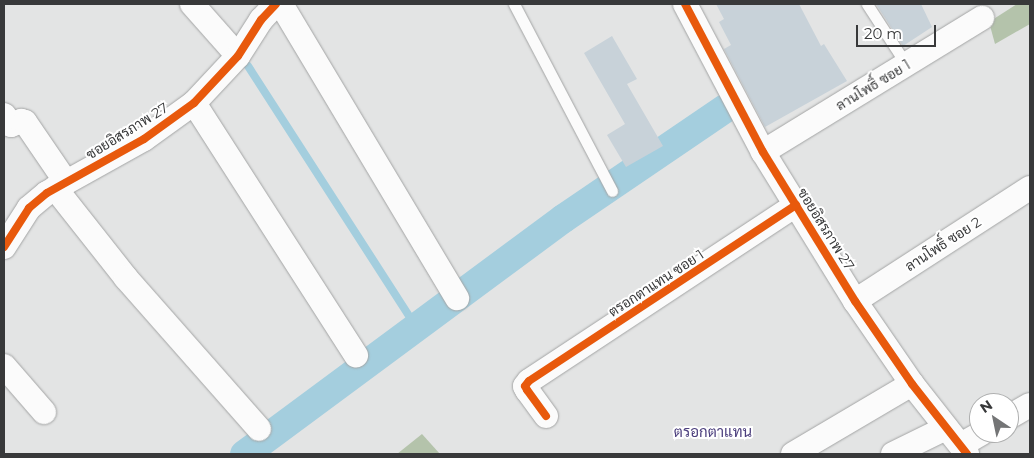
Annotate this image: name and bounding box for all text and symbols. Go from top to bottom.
scale bar [859,15,939,47]
text: 20 m [864,24,902,43]
street label: ลานโพธิ์ ซอย 1 [833,56,913,114]
street label: ซอยอิสรภาพ 27 [83,99,171,163]
street label: ซอยอิสรภาพ 27 [794,185,858,273]
street label: ลานโพธิ์ ซอย 2 [902,213,984,275]
street label: ตรอกตาแทน ซอย 1 [605,246,707,320]
north arrow [969,393,1019,443]
text: N [976,396,996,417]
district label: ตรอกตาแทน [674,423,752,441]

